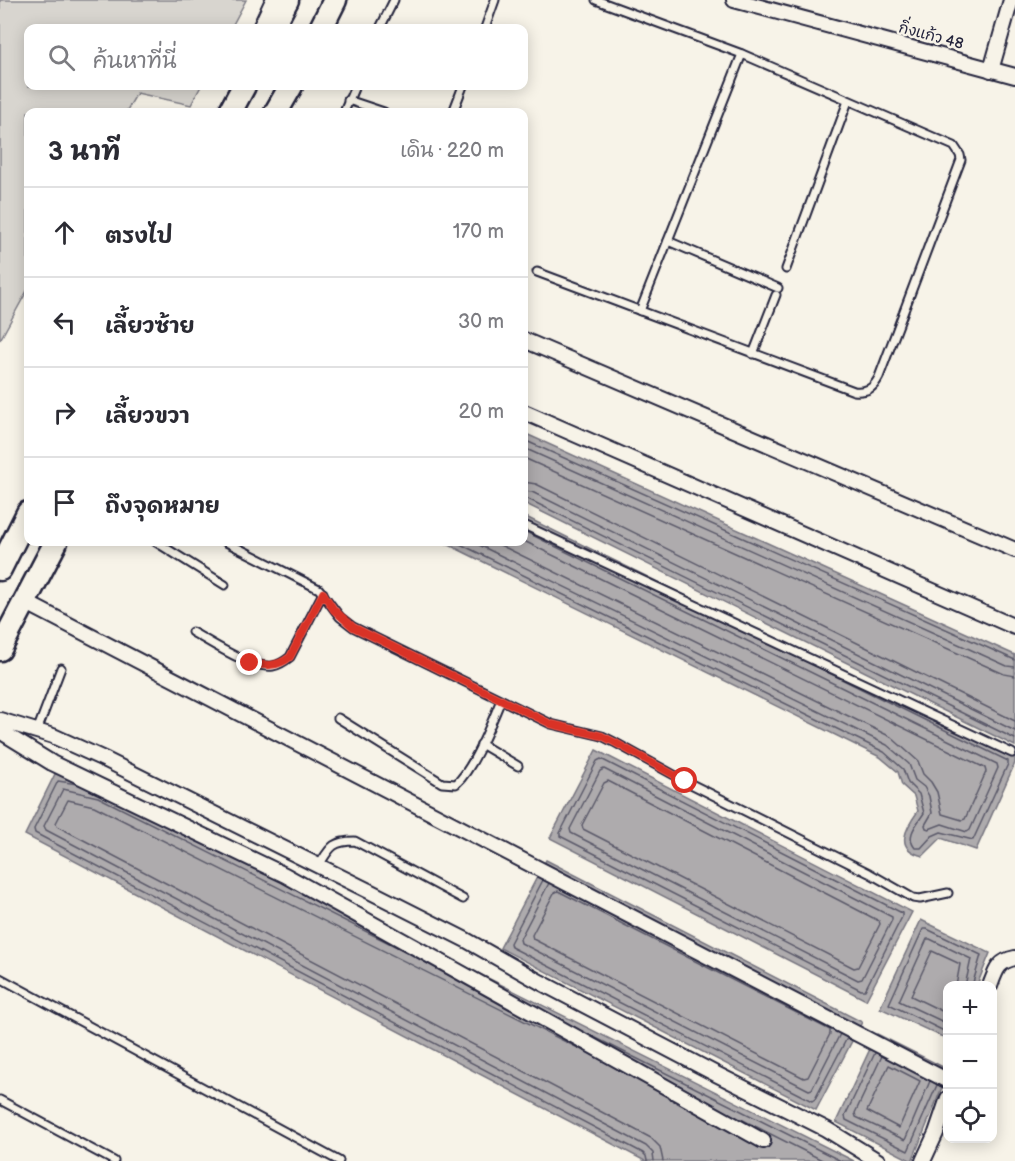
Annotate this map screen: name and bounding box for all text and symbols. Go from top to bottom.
street label: กิ่งแก้ว 48 [896,14,967,54]
search box [24,24,528,90]
icon: search [45,41,78,74]
text: ค้นหาที่นี่ [93,48,177,75]
text: 3 นาที [48,137,120,168]
text: เดิน · 220 m [400,139,504,163]
icon: ahead [48,216,81,249]
text: 170 m [453,220,504,244]
text: ตรงไป [105,223,173,250]
icon: left [48,306,81,339]
text: 30 m [458,310,504,334]
text: เลี้ยวซ้าย [105,313,195,340]
icon: right [48,396,81,429]
text: 20 m [459,400,504,424]
text: เลี้ยวขวา [105,403,189,430]
icon: arrive [48,486,81,519]
text: ถึงจุดหมาย [105,493,220,520]
route end [236,649,262,675]
route start [671,767,697,793]
map controls [943,981,997,1143]
button: + [943,981,997,1035]
button: − [943,1035,997,1089]
button: locate [943,1089,997,1143]

